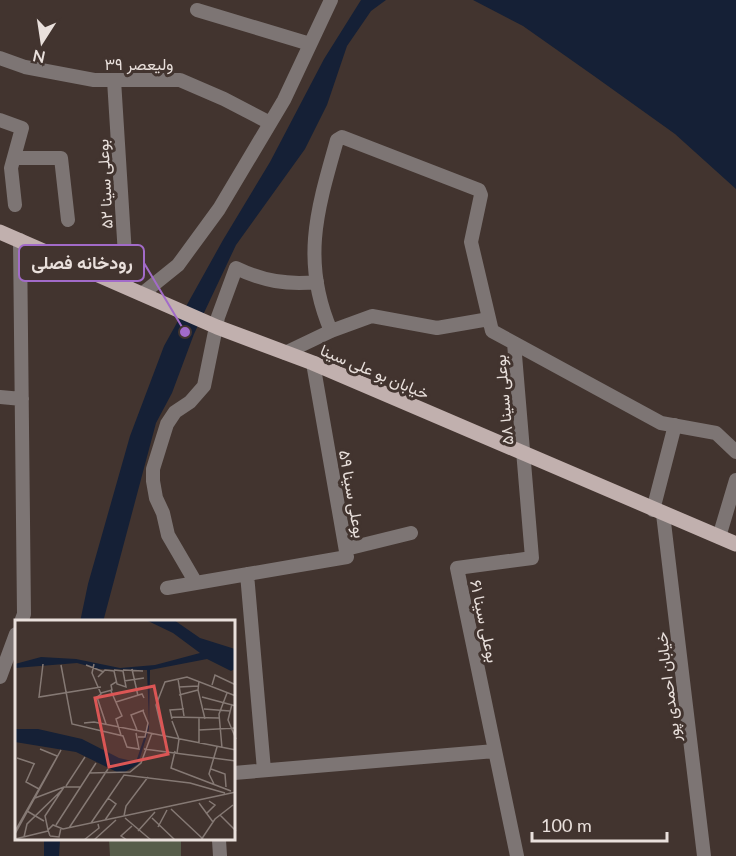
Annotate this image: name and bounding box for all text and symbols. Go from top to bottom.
north arrow [12,12,72,72]
text: N [31,47,47,68]
street label: ولیعصر ۳۹ [105,54,173,75]
street label: بوعلی سینا ۵۲ [92,139,118,229]
callout: رودخانه فصلی [19,245,144,281]
text: رودخانه فصلی [31,251,133,274]
street label: خیابان بو علی سینا [317,340,433,404]
street label: بوعلی سینا ۵۸ [490,354,518,446]
street label: بوعلی سینا ۵۹ [334,449,370,540]
street label: بوعلی سینا ۶۱ [465,578,503,665]
inset map [15,620,236,841]
street label: خیابان احمدی پور [651,630,686,744]
scale bar [532,805,667,843]
text: 100 m [541,814,592,836]

